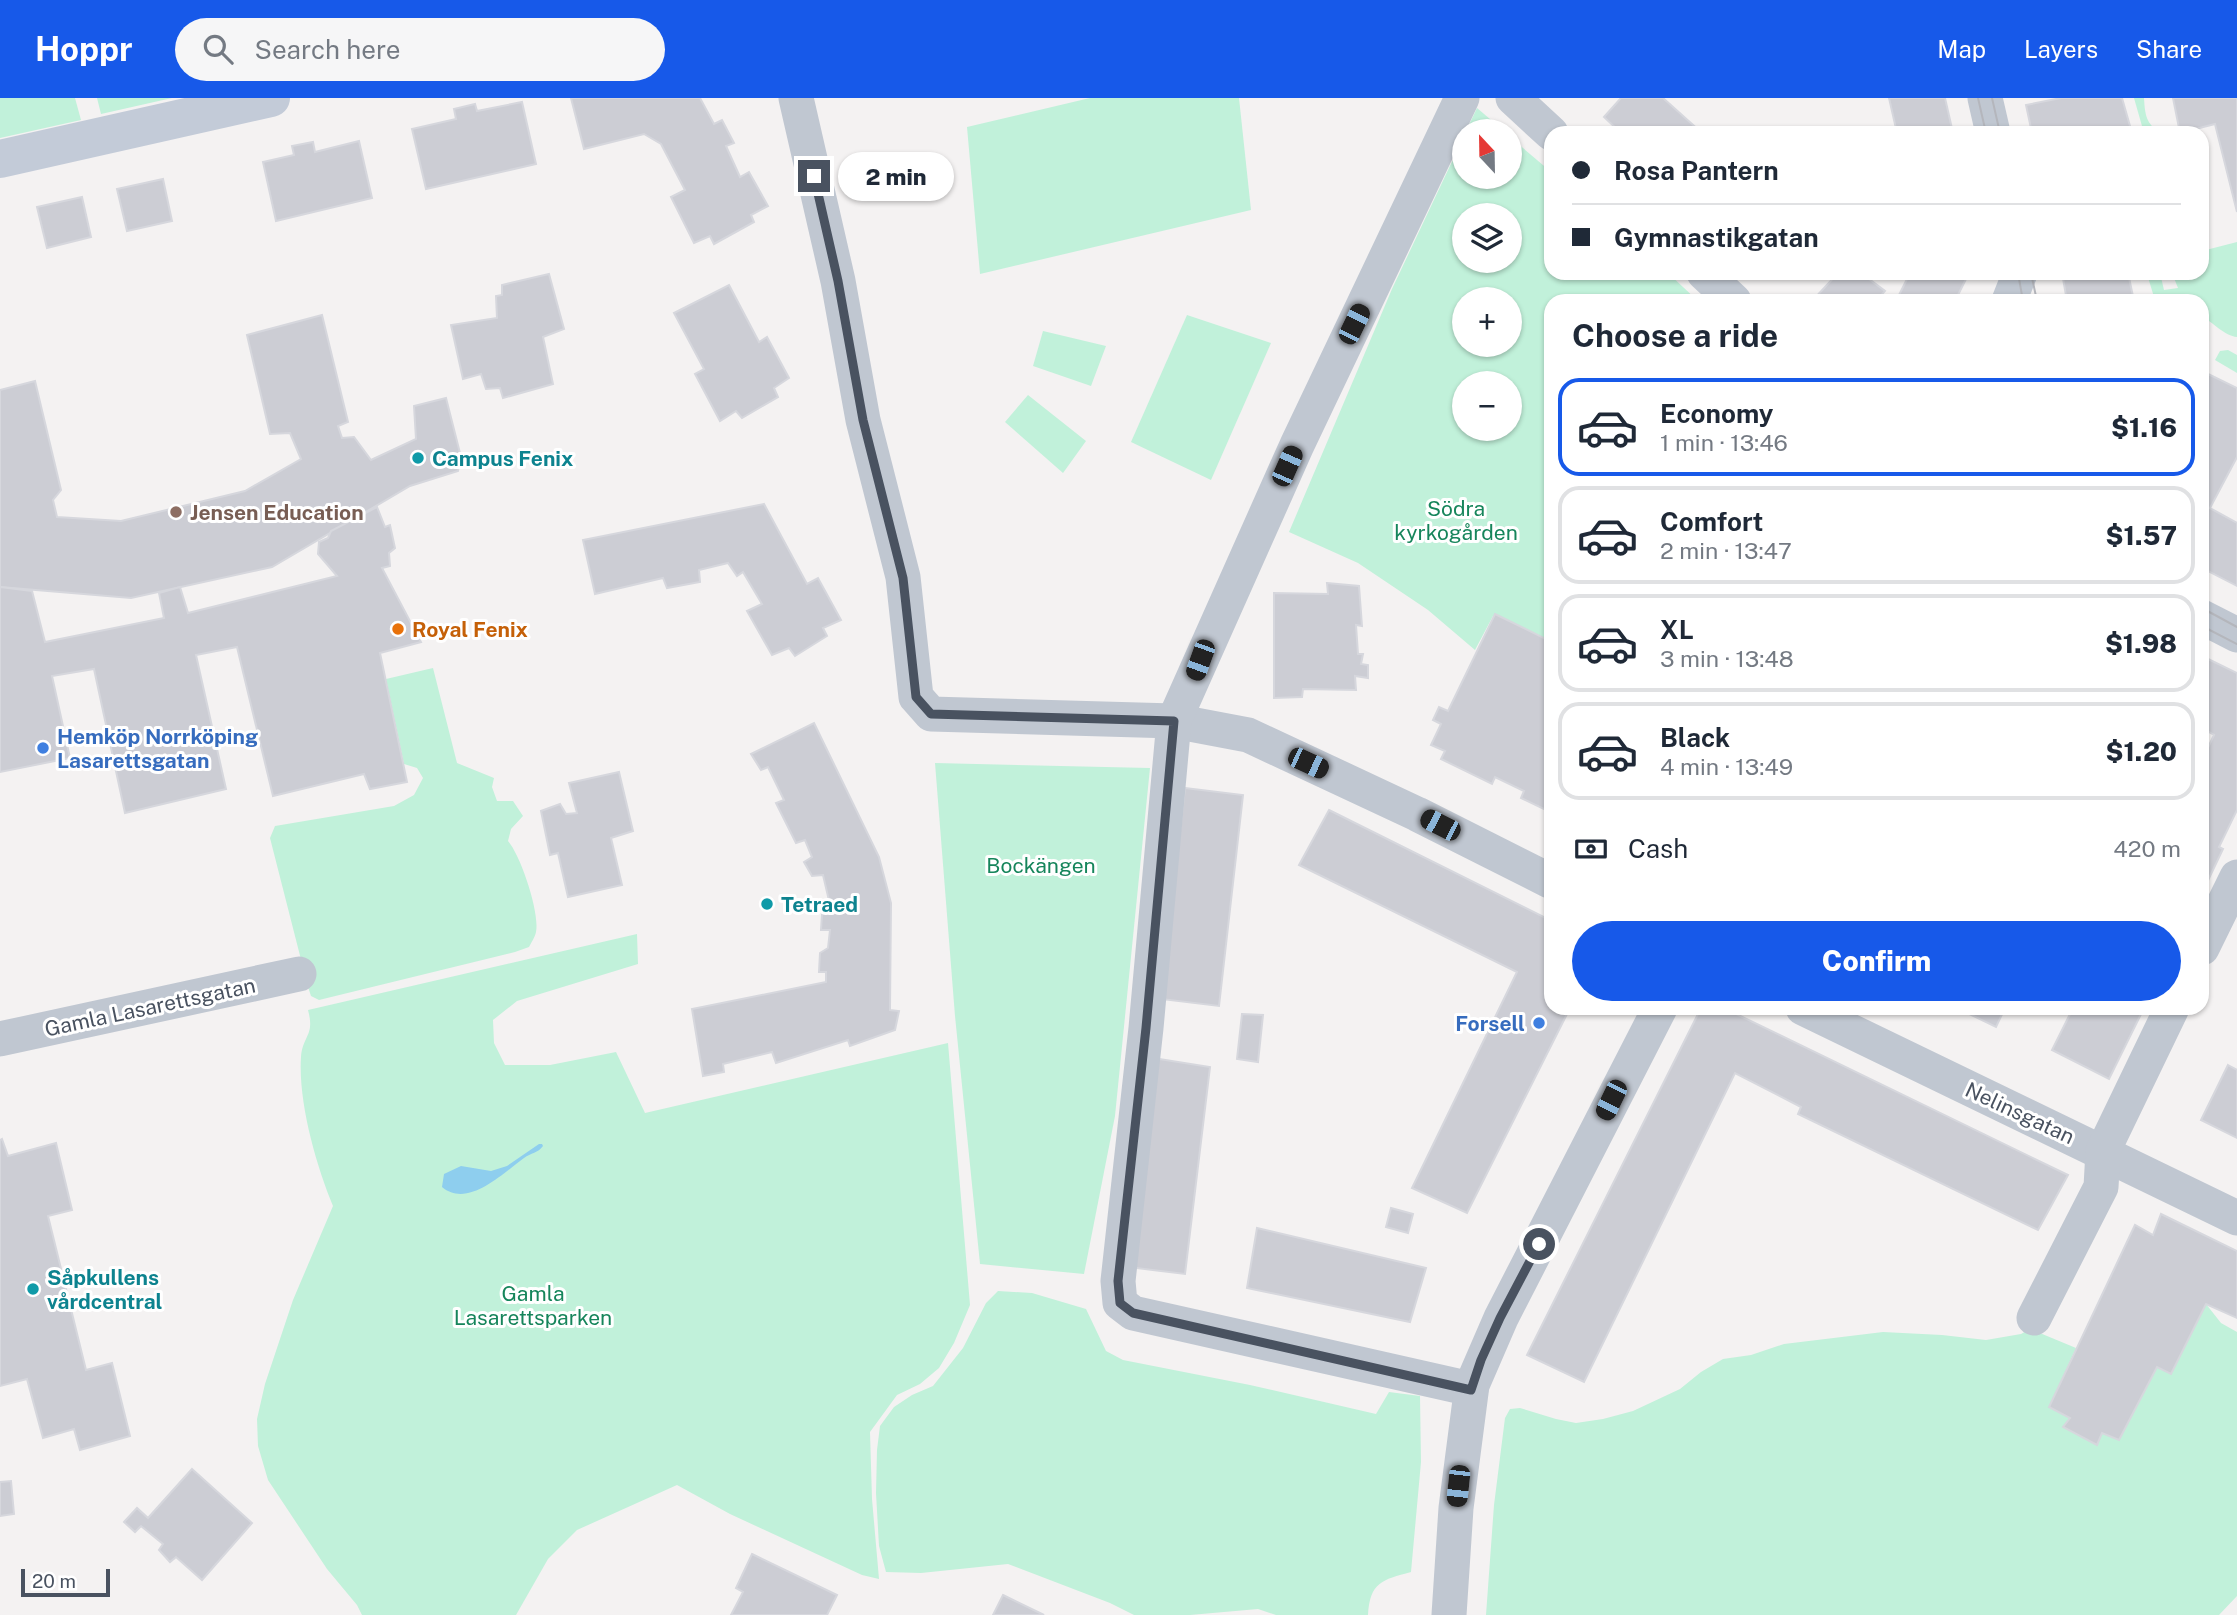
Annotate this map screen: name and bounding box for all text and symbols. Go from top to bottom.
search box [175,18,665,81]
text: Hoppr [35,30,133,68]
icon: search [199,30,237,68]
text: Search here [255,34,401,65]
text: Map [1937,35,1986,63]
text: Layers [2024,35,2098,63]
text: Share [2136,35,2202,63]
north arrow [1452,119,1522,189]
map controls [1452,119,1522,441]
callout: 2 min [838,152,954,200]
text: Rosa Pantern [1614,155,1779,186]
route end [798,160,830,192]
text: 2 min [865,163,927,190]
button: layers [1452,203,1522,273]
text: Gymnastikgatan [1614,222,1819,253]
button: + [1452,287,1522,357]
car [1336,301,1373,347]
text: Choose a ride [1572,317,1778,354]
button: − [1452,371,1522,441]
icon: car [1576,396,1639,459]
text: Economy [1660,398,1773,429]
text: $1.16 [2111,412,2177,443]
text: 1 min · 13:46 [1660,429,1788,456]
car [1269,443,1306,489]
place label: Campus Fenix [432,446,573,471]
marker: Campus Fenix [410,450,426,466]
park label: Södra kyrkogården [1394,496,1518,545]
place label: Jensen Education [190,500,364,525]
marker: Jensen Education [168,504,184,520]
icon: car [1576,504,1639,567]
text: Comfort [1660,506,1763,537]
text: $1.57 [2106,520,2177,551]
text: 2 min · 13:47 [1660,537,1792,564]
icon: car [1576,612,1639,675]
text: XL [1660,614,1694,645]
place label: Royal Fenix [412,617,528,642]
marker: Royal Fenix [390,621,406,637]
text: $1.98 [2105,628,2177,659]
car [1183,637,1218,683]
text: 3 min · 13:48 [1660,645,1794,672]
icon: car [1576,720,1639,783]
text: Black [1660,722,1730,753]
place label: Hemköp Norrköping Lasarettsgatan [57,724,258,773]
text: $1.20 [2105,736,2177,767]
marker: Hemköp Norrköping Lasarettsgatan [35,740,51,756]
car [1285,745,1332,781]
text: 4 min · 13:49 [1660,753,1793,780]
car [1417,806,1464,844]
icon: cash [1572,830,1610,868]
text: Cash [1628,833,1688,864]
text: 420 m [2113,835,2181,862]
park label: Bockängen [986,853,1096,878]
place label: Tetraed [781,892,858,917]
marker: Tetraed [759,896,775,912]
button: Confirm [1572,921,2181,1001]
street label: Gamla Lasarettsgatan [42,972,258,1042]
place label: Forsell [1455,1011,1525,1036]
marker: Forsell [1531,1015,1547,1031]
car [1593,1077,1630,1123]
street label: Nelinsgatan [1961,1077,2079,1149]
route start [1523,1228,1555,1260]
place label: Såpkullens vårdcentral [47,1265,163,1314]
marker: Såpkullens vårdcentral [25,1281,41,1297]
park label: Gamla Lasarettsparken [454,1281,612,1330]
car [1446,1464,1471,1508]
scale bar [21,1566,110,1598]
text: 20 m [32,1570,76,1592]

